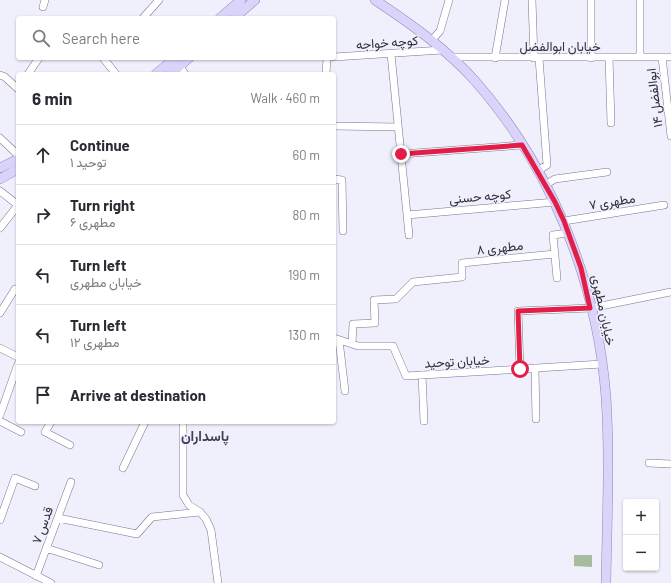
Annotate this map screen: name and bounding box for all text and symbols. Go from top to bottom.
search box [16,16,336,60]
icon: search [30,27,52,49]
text: Search here [62,29,140,47]
street label: کوچه خواجه [355,32,419,54]
street label: خیابان ابوالفضل [519,38,601,55]
street label: ابوالفضل ۱۴ [642,67,667,129]
text: 6 min [32,88,72,108]
text: Walk · 460 m [251,90,320,106]
text: Continue [70,136,130,154]
icon: ahead [32,144,54,166]
route end [392,145,410,163]
text: 60 m [293,147,320,163]
text: توحید ۱ [70,154,106,170]
street label: کوچه حسنی [448,185,512,209]
street label: مطهری ۷ [588,189,636,214]
text: Turn right [70,196,135,214]
icon: right [32,204,54,226]
text: 80 m [293,207,320,223]
text: مطهری ۶ [70,214,115,230]
street label: مطهری ۸ [476,237,524,258]
text: Turn left [70,256,126,274]
icon: left [32,264,54,286]
text: 190 m [288,267,320,283]
street label: خیابان مطهری [588,273,619,347]
text: خیابان مطهری [70,274,142,290]
text: Turn left [70,316,126,334]
icon: left [32,324,54,346]
text: 130 m [288,327,320,343]
text: مطهری ۱۲ [70,334,120,350]
street label: خیابان توحید [424,351,490,372]
route start [511,360,529,378]
icon: arrive [32,384,54,406]
text: Arrive at destination [70,386,206,404]
district label: پاسداران [181,427,229,446]
map controls [623,499,659,571]
button: + [623,499,659,535]
street label: قدس ۷ [28,504,57,546]
button: − [623,535,659,571]

